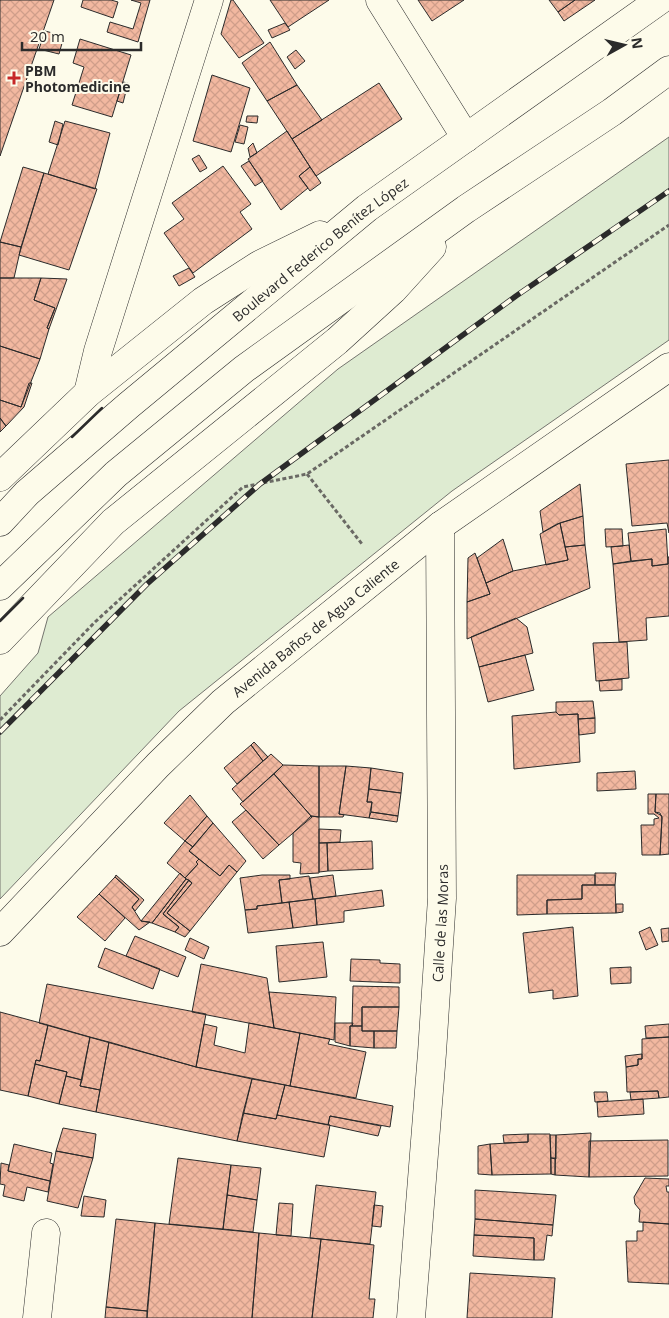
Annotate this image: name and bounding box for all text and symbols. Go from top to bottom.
scale bar [22,20,141,52]
north arrow [599,20,649,70]
text: 20 m [30,26,65,46]
text: N [627,36,648,50]
place label: PBM Photomedicine [25,61,131,96]
marker: PBM Photomedicine [7,71,21,85]
street label: Boulevard Federico Benítez López [228,172,412,325]
street label: Avenida Baños de Agua Caliente [228,554,403,701]
street label: Calle de las Moras [427,864,452,983]

